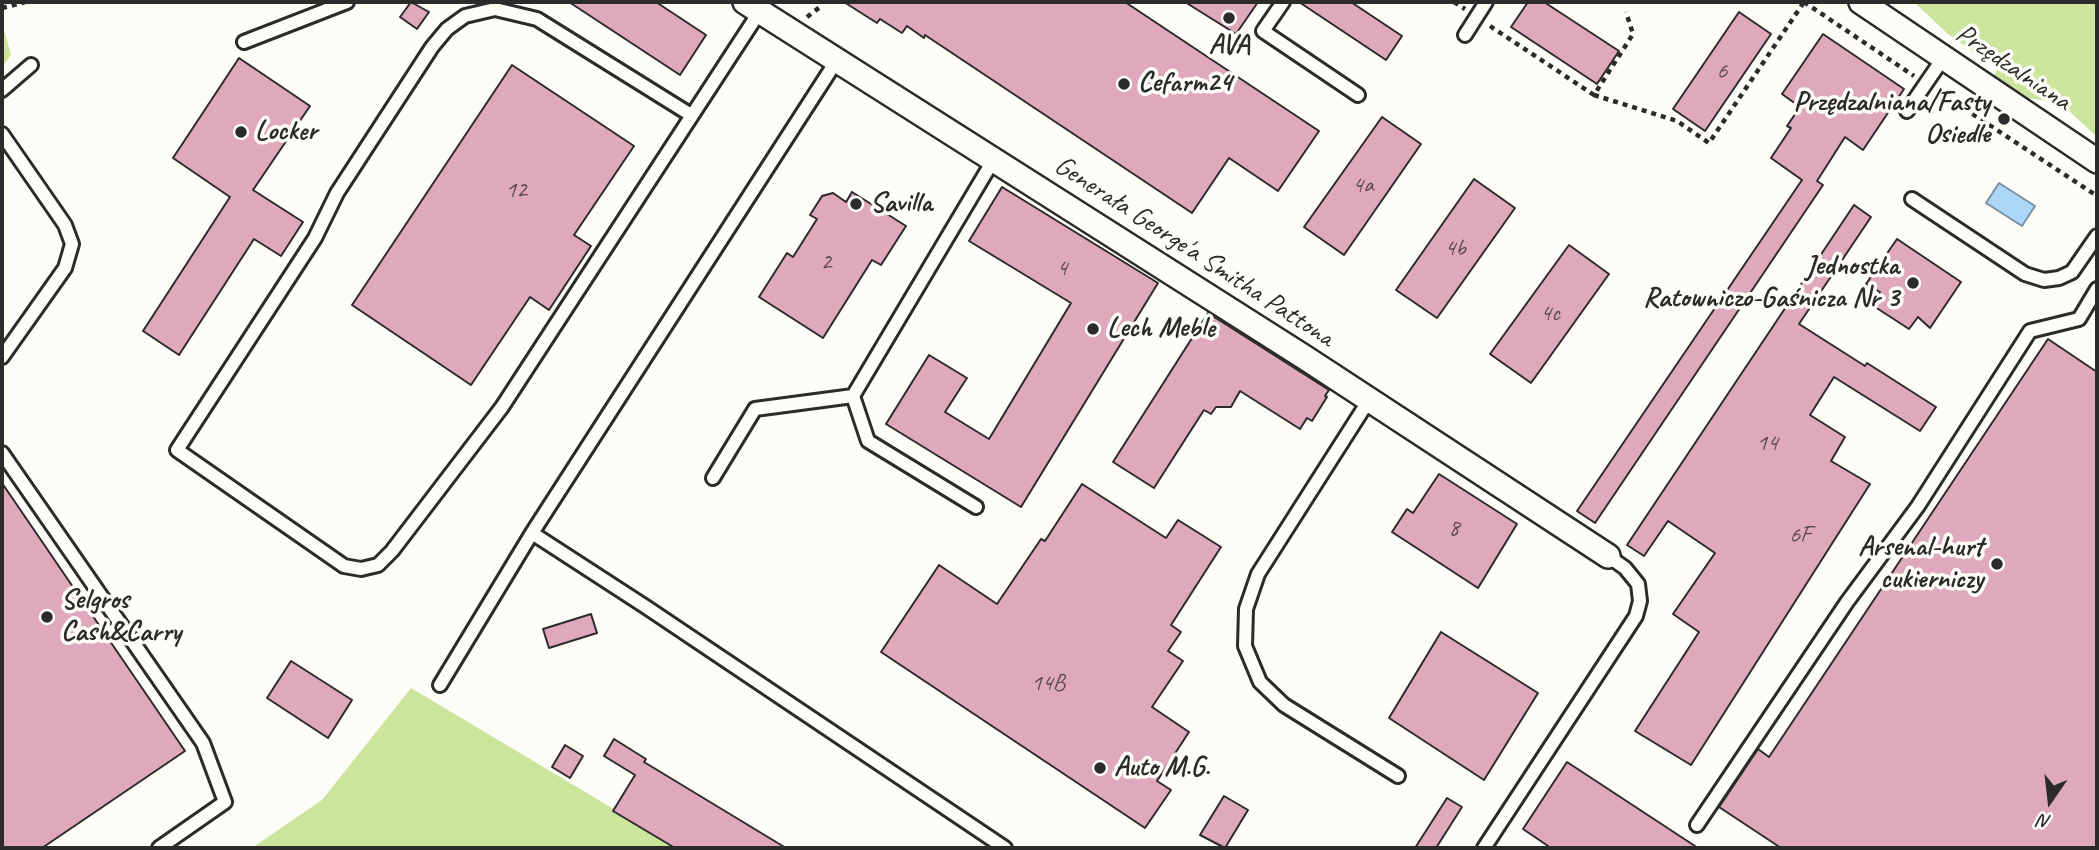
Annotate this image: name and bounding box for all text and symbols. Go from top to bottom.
marker: AVA [1221,10,1237,26]
street label: Przędzalniana [1949,17,2077,119]
place label: AVA [1209,29,1249,63]
house number: 6 [1717,58,1727,86]
place label: Cefarm24 [1138,67,1232,101]
marker: Cefarm24 [1116,76,1132,92]
place label: Przędzalniana/Fasty Osiedle [1793,86,1990,152]
marker: Przędzalniana/Fasty Osiedle [1996,111,2012,127]
place label: Locker [255,115,317,149]
marker: Locker [233,124,249,140]
street label: Generała George'a Smitha Pattona [1048,149,1340,355]
house number: 4a [1352,172,1374,200]
house number: 12 [505,177,527,205]
place label: Savilla [870,187,932,221]
marker: Savilla [848,196,864,212]
house number: 4b [1444,235,1466,263]
house number: 2 [821,249,831,277]
place label: Jednostka Ratowniczo-Gaśnicza Nr 3 [1643,250,1899,316]
house number: 4 [1057,255,1067,283]
marker: Jednostka Ratowniczo-Gaśnicza Nr 3 [1905,275,1921,291]
house number: 4c [1540,300,1560,328]
place label: Lech Meble [1107,312,1215,346]
marker: Lech Meble [1085,321,1101,337]
house number: 14 [1756,430,1778,458]
house number: 8 [1449,515,1459,543]
house number: 6F [1789,522,1811,550]
place label: Arsenal-hurt cukierniczy [1858,531,1983,597]
marker: Arsenal-hurt cukierniczy [1989,556,2005,572]
place label: Selgros Cash&Carry [61,584,181,650]
marker: Selgros Cash&Carry [39,609,55,625]
house number: 14B [1031,670,1065,698]
place label: Auto M.G. [1114,751,1210,785]
marker: Auto M.G. [1092,760,1108,776]
north arrow [2015,766,2085,836]
text: N [2036,808,2054,834]

